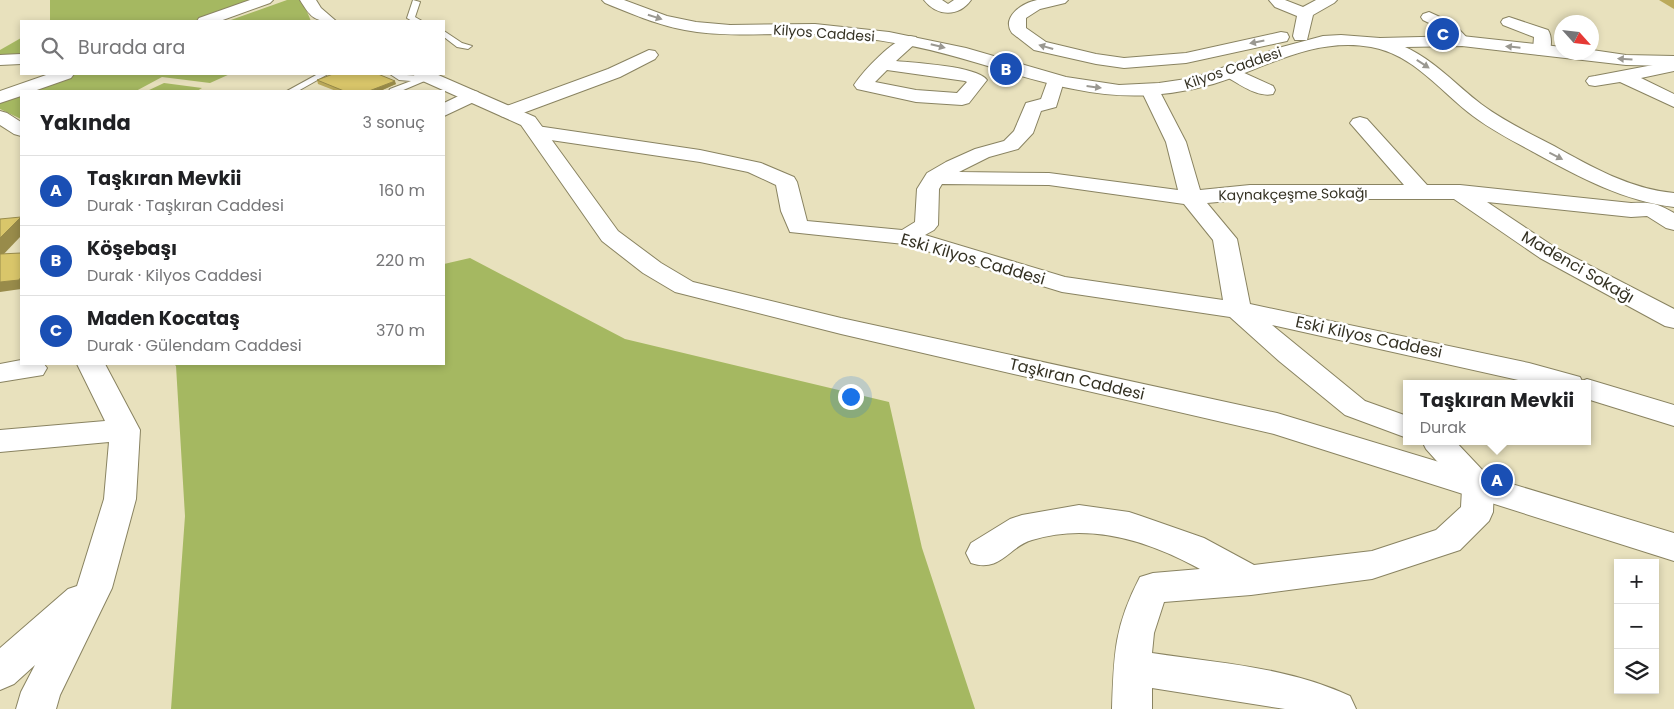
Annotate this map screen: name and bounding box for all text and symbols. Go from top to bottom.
one-way arrow [648,14,663,21]
pin: C [1427,15,1459,53]
north arrow [1554,15,1599,60]
street label: Kilyos Caddesi [773,19,875,47]
search box [20,20,445,75]
icon: search [38,34,66,62]
text: Burada ara [78,34,185,61]
one-way arrow [1250,38,1265,46]
one-way arrow [930,42,945,50]
one-way arrow [1038,42,1053,50]
street label: Kilyos Caddesi [1182,42,1284,94]
one-way arrow [1505,43,1521,51]
pin: B [990,50,1022,88]
one-way arrow [1617,55,1633,63]
one-way arrow [1416,59,1430,68]
one-way arrow [1087,83,1103,91]
text: Yakında [40,108,131,137]
text: 3 sonuç [363,111,425,134]
one-way arrow [1549,152,1563,160]
text: Taşkıran Mevkii [87,165,241,192]
text: A [50,179,62,202]
text: 160 m [379,179,425,202]
street label: Kaynakçeşme Sokağı [1218,183,1368,205]
text: Durak · Taşkıran Caddesi [87,194,284,217]
street label: Madenci Sokağı [1517,225,1639,309]
street label: Eski Kilyos Caddesi [898,227,1048,291]
text: Köşebaşı [87,235,177,262]
text: B [51,249,61,272]
text: 220 m [376,249,425,272]
text: Durak · Kilyos Caddesi [87,264,262,287]
text: Maden Kocataş [87,305,240,332]
street label: Eski Kilyos Caddesi [1294,310,1444,364]
text: C [50,319,62,342]
text: 370 m [376,319,425,342]
text: Durak · Gülendam Caddesi [87,334,302,357]
street label: Taşkıran Caddesi [1007,352,1147,406]
popup [1403,380,1591,445]
your location [838,384,864,410]
text: Taşkıran Mevkii [1420,387,1574,414]
text: Durak [1420,416,1466,439]
pin: A [1481,461,1513,499]
map controls [1614,559,1659,694]
button: + [1614,559,1659,604]
button: − [1614,604,1659,649]
button: layers [1614,649,1659,694]

